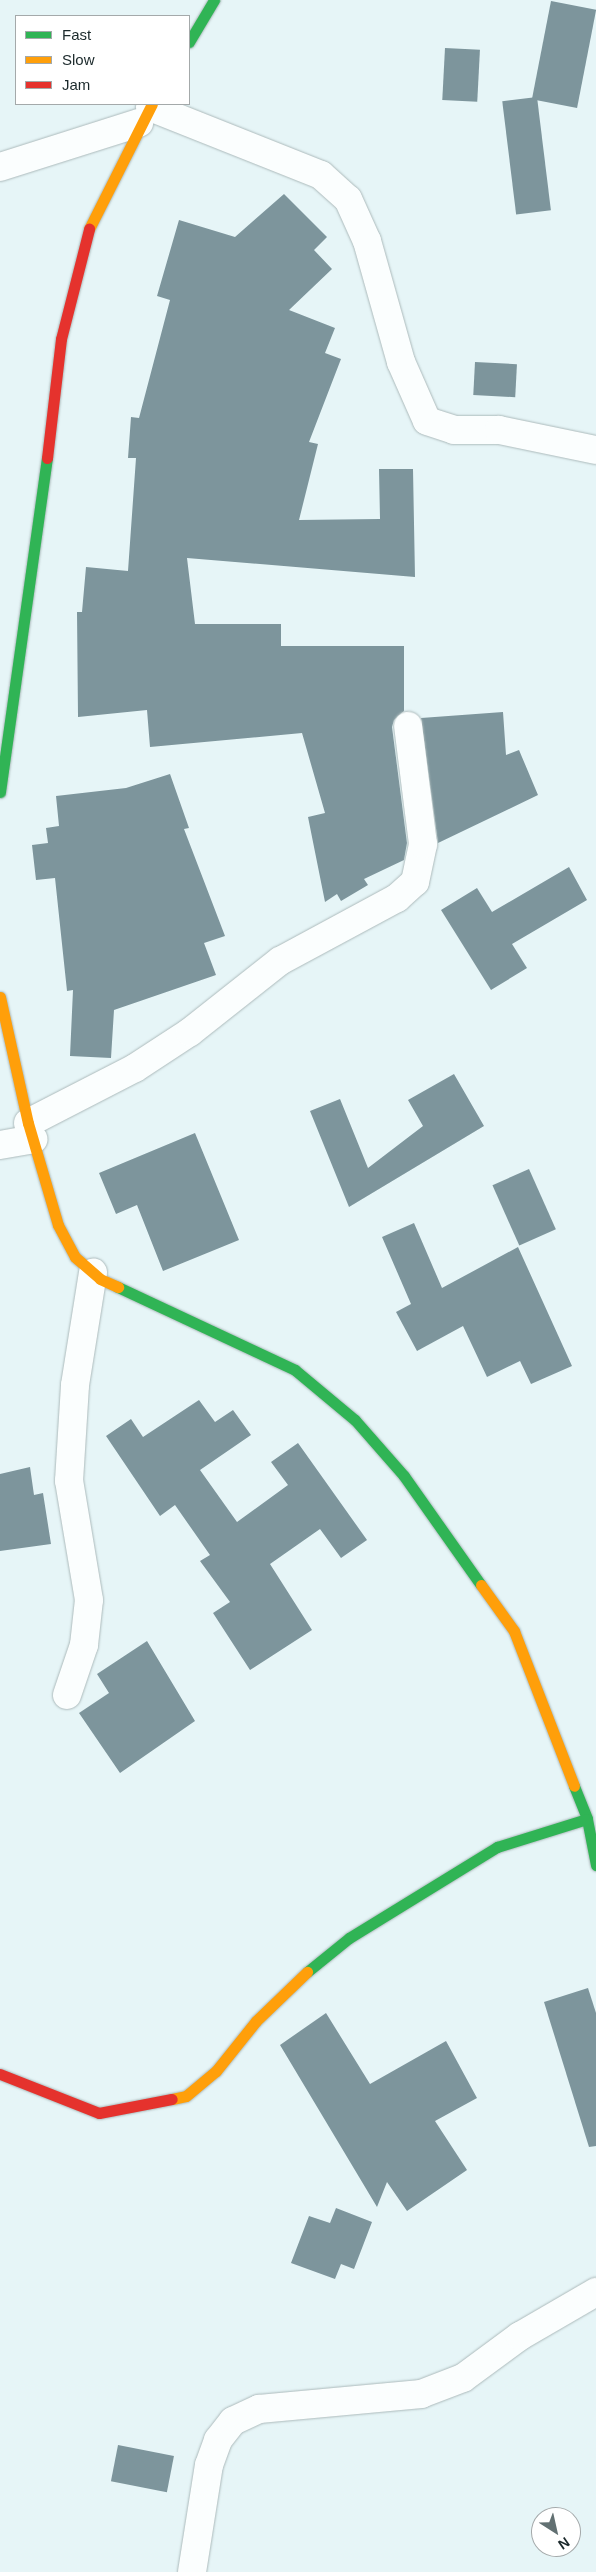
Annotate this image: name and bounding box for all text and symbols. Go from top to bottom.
legend [15,15,190,105]
text: Fast [62,26,91,43]
text: Slow [62,51,95,68]
text: Jam [62,76,90,93]
north arrow [531,2507,581,2557]
text: N [555,2534,573,2553]

